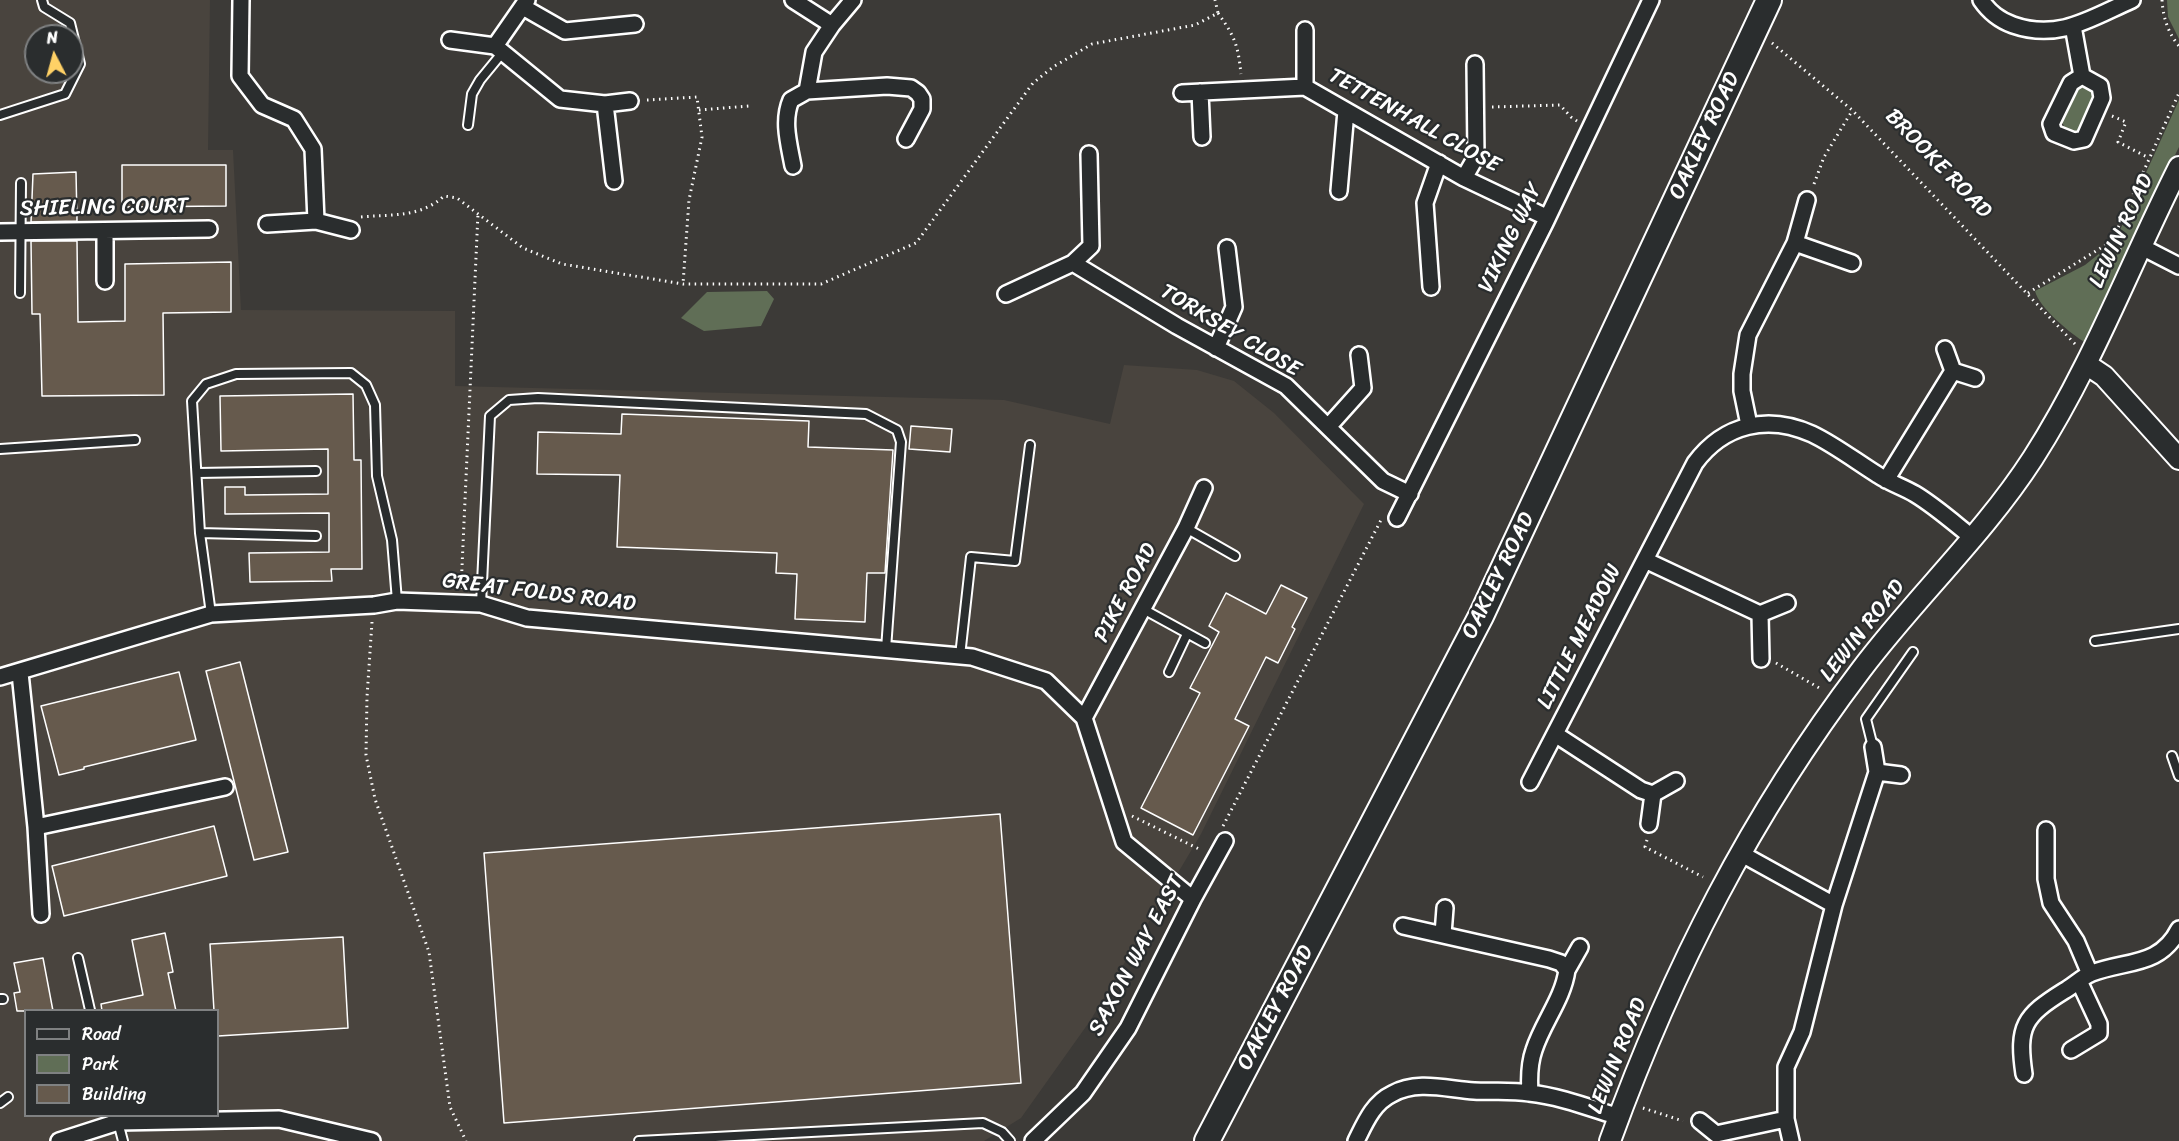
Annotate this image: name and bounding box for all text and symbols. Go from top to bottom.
text: N [45,23,59,53]
north arrow [24,24,84,84]
street label: TETTENHALL CLOSE [1323,63,1505,179]
street label: OAKLEY ROAD [1664,68,1746,204]
street label: BROOKE ROAD [1879,104,1997,224]
street label: LEWIN ROAD [2084,170,2160,292]
street label: VIKING WAY [1473,179,1549,297]
street label: SHIELING COURT [20,193,188,223]
street label: TORKSEY CLOSE [1155,279,1305,383]
street label: OAKLEY ROAD [1457,509,1541,643]
street label: PIKE ROAD [1089,539,1163,647]
street label: LITTLE MEADOW [1532,560,1628,714]
street label: GREAT FOLDS ROAD [441,568,637,618]
street label: LEWIN ROAD [1815,575,1911,687]
street label: SAXON WAY EAST [1084,871,1190,1041]
street label: OAKLEY ROAD [1232,941,1320,1075]
street label: LEWIN ROAD [1583,994,1653,1118]
legend [24,1009,219,1117]
text: Road [82,1018,121,1050]
text: Park [82,1048,119,1080]
text: Building [82,1078,146,1110]

